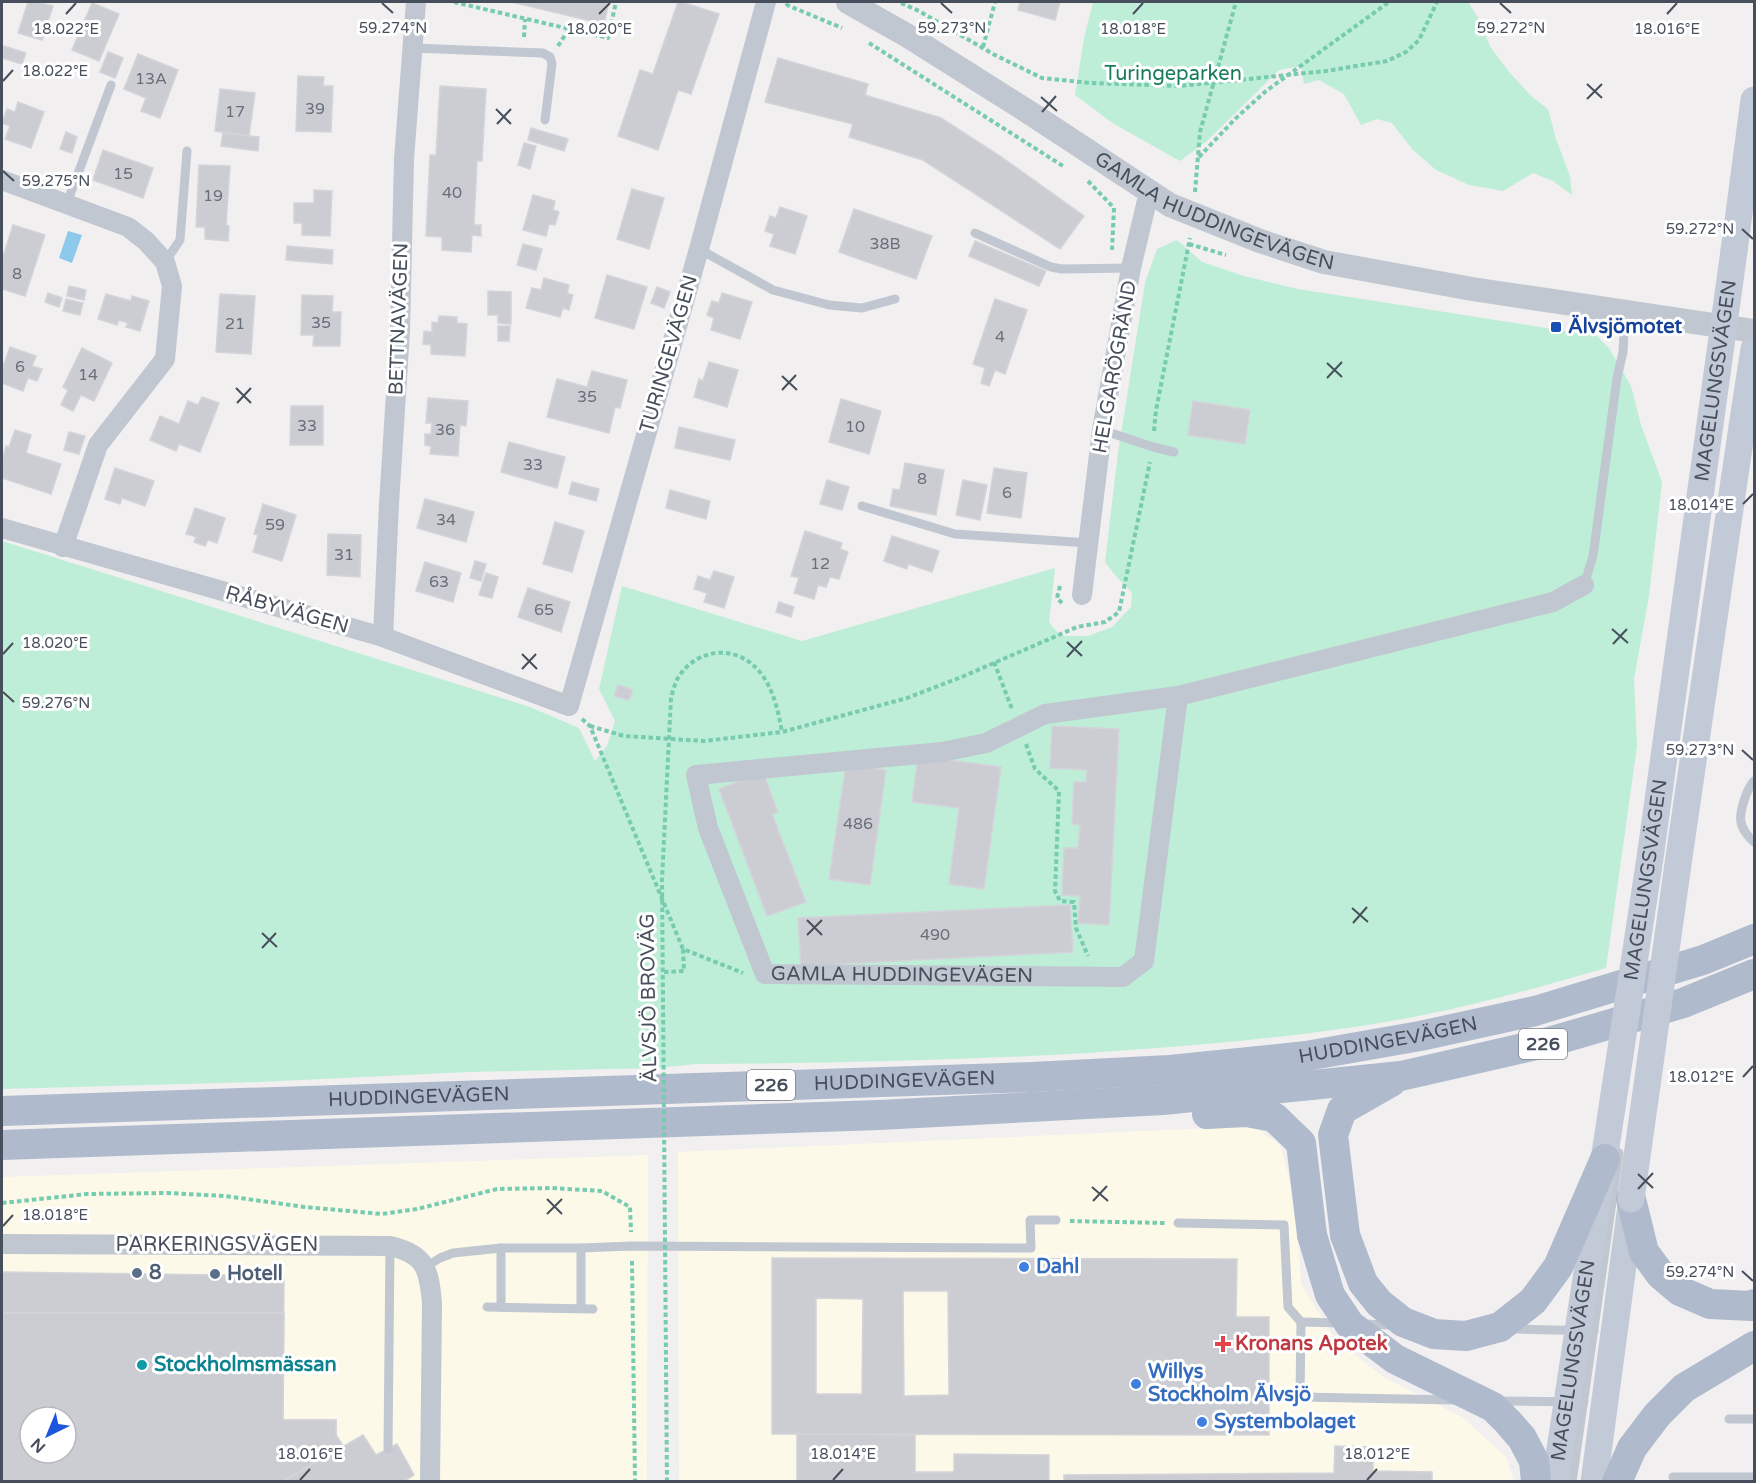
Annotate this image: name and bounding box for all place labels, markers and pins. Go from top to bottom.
place label: Älvsjömotet [1568,314,1682,339]
marker: Älvsjömotet [1549,320,1563,334]
place label: Dahl [1036,1255,1079,1279]
marker: Dahl [1017,1260,1031,1274]
place label: 8 [149,1261,162,1285]
place label: Hotell [227,1262,283,1286]
marker: 8 [130,1266,144,1280]
marker: Hotell [208,1267,222,1281]
place label: Kronans Apotek [1235,1332,1388,1356]
marker: Kronans Apotek [1216,1337,1230,1351]
place label: Stockholmsmässan [154,1353,337,1377]
marker: Stockholmsmässan [135,1358,149,1372]
place label: Willys Stockholm Älvsjö [1148,1360,1311,1407]
marker: Willys Stockholm Älvsjö [1129,1377,1143,1391]
place label: Systembolaget [1214,1410,1356,1434]
marker: Systembolaget [1195,1415,1209,1429]

